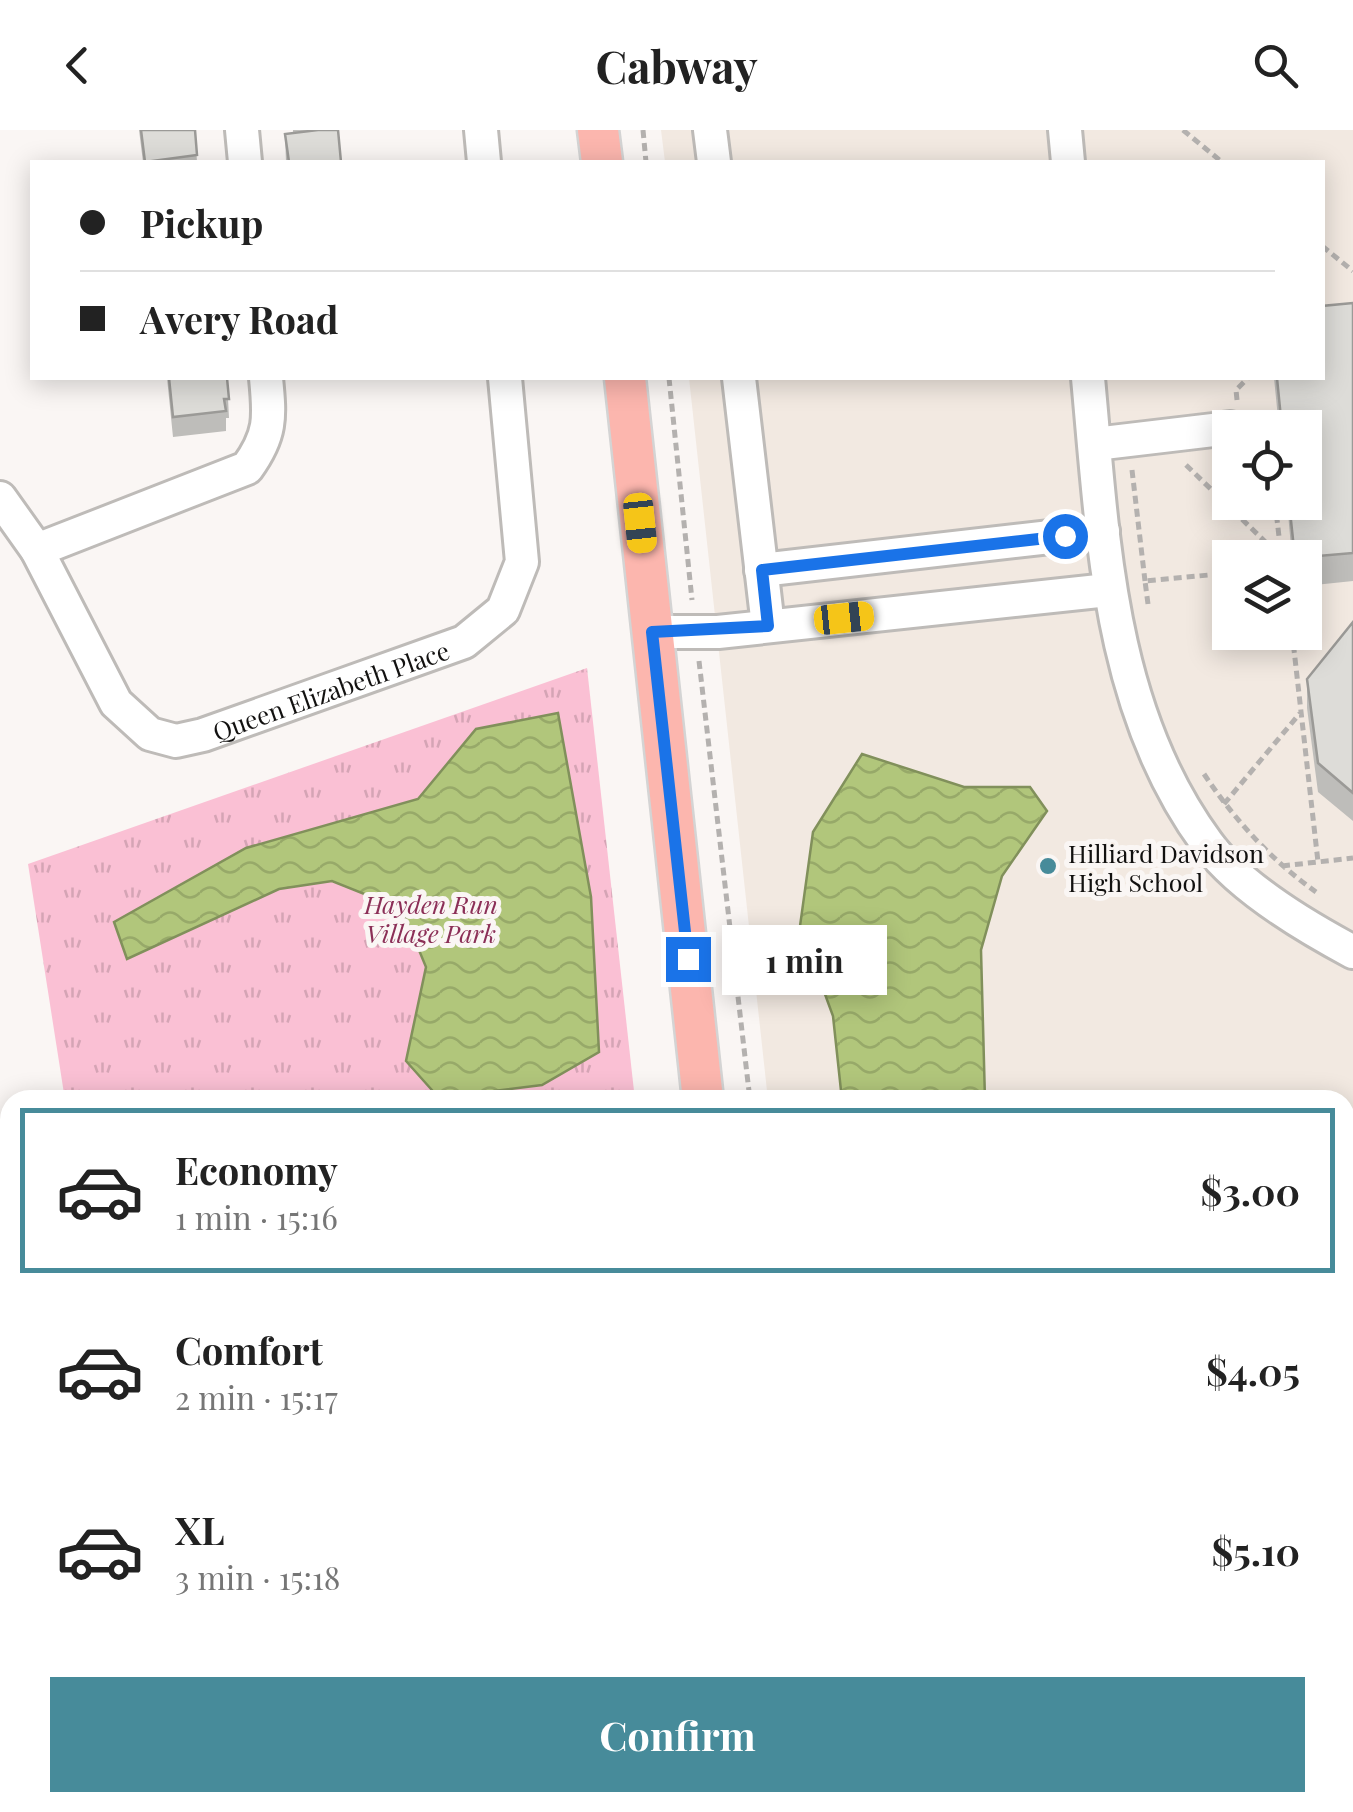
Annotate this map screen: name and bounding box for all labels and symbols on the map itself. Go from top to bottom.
car [622,492,658,554]
route start [1043,514,1088,559]
car [813,600,875,636]
street label: Queen Elizabeth Place [208,632,453,747]
place label: Hilliard Davidson High School [1068,836,1264,898]
marker: Hilliard Davidson High School [1037,855,1059,877]
park label: Hayden Run Village Park [363,887,498,949]
callout: 1 min [723,924,888,994]
route end [666,937,711,982]

